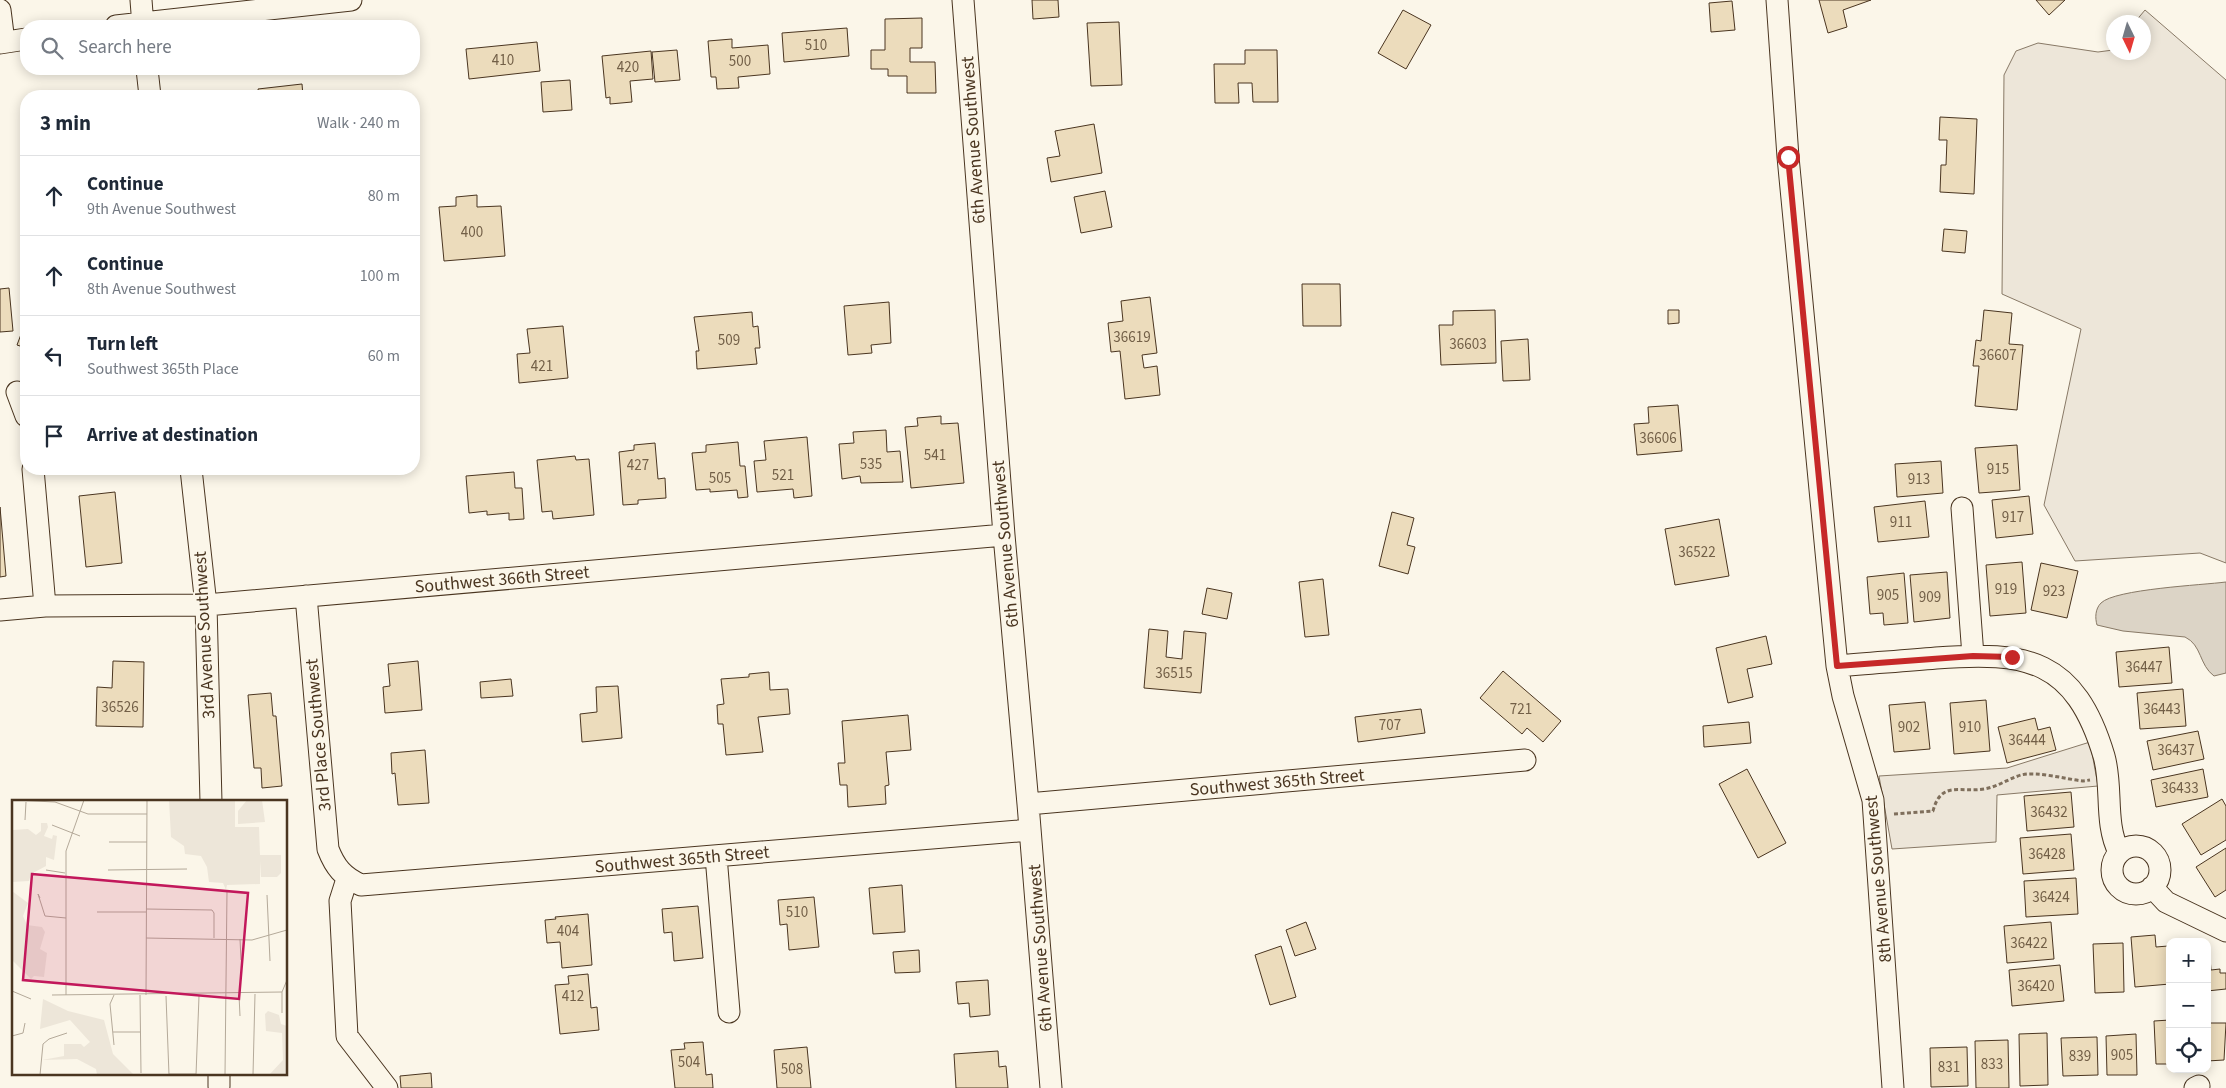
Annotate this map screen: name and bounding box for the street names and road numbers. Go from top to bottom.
street label: 6th Avenue Southwest [955,55,992,224]
street label: 6th Avenue Southwest [986,459,1025,629]
street label: 3rd Avenue Southwest [188,551,221,719]
street label: Southwest 366th Street [414,559,590,600]
street label: 3rd Place Southwest [299,658,338,812]
street label: Southwest 365th Street [1189,762,1365,803]
street label: 8th Avenue Southwest [1859,794,1898,964]
street label: Southwest 365th Street [594,839,770,880]
street label: 6th Avenue Southwest [1022,863,1059,1032]

